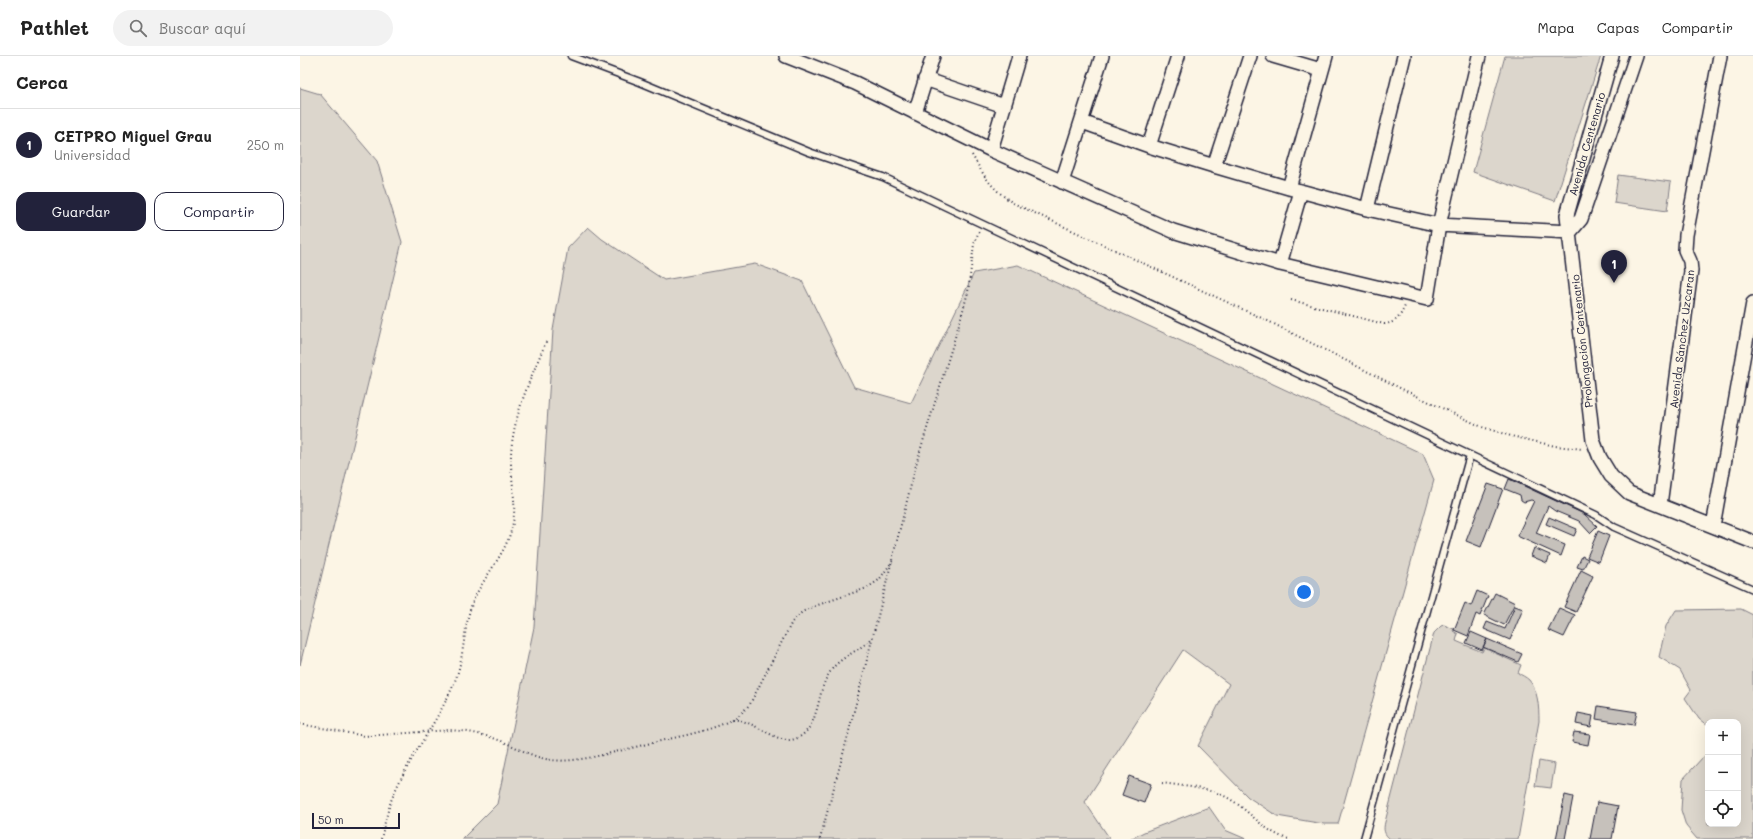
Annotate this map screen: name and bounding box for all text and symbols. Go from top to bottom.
search box [113,10,393,46]
text: Pathlet [20,15,89,40]
icon: search [127,17,149,39]
text: Buscar aquí [159,18,246,38]
text: Mapa [1538,18,1575,37]
text: Capas [1597,18,1640,37]
text: Compartir [1662,18,1733,37]
text: Cerca [16,71,68,93]
street label: Avenida Centenario [1565,90,1609,197]
text: CETPRO Miguel Grau [54,126,212,146]
text: 1 [26,136,32,153]
text: 250 m [247,136,284,153]
text: Universidad [54,146,130,163]
button: Guardar [16,192,146,231]
button: Compartir [154,192,284,231]
pin: 1 [1601,250,1627,283]
street label: Avenida Sánchez Uzcaran [1666,269,1697,409]
street label: Prolongación Centenario [1567,273,1596,409]
your location [1294,582,1314,602]
map controls [1705,719,1741,827]
button: + [1705,719,1741,755]
button: − [1705,755,1741,791]
button: locate [1705,791,1741,827]
scale bar [312,811,400,830]
text: 50 m [318,812,344,827]

